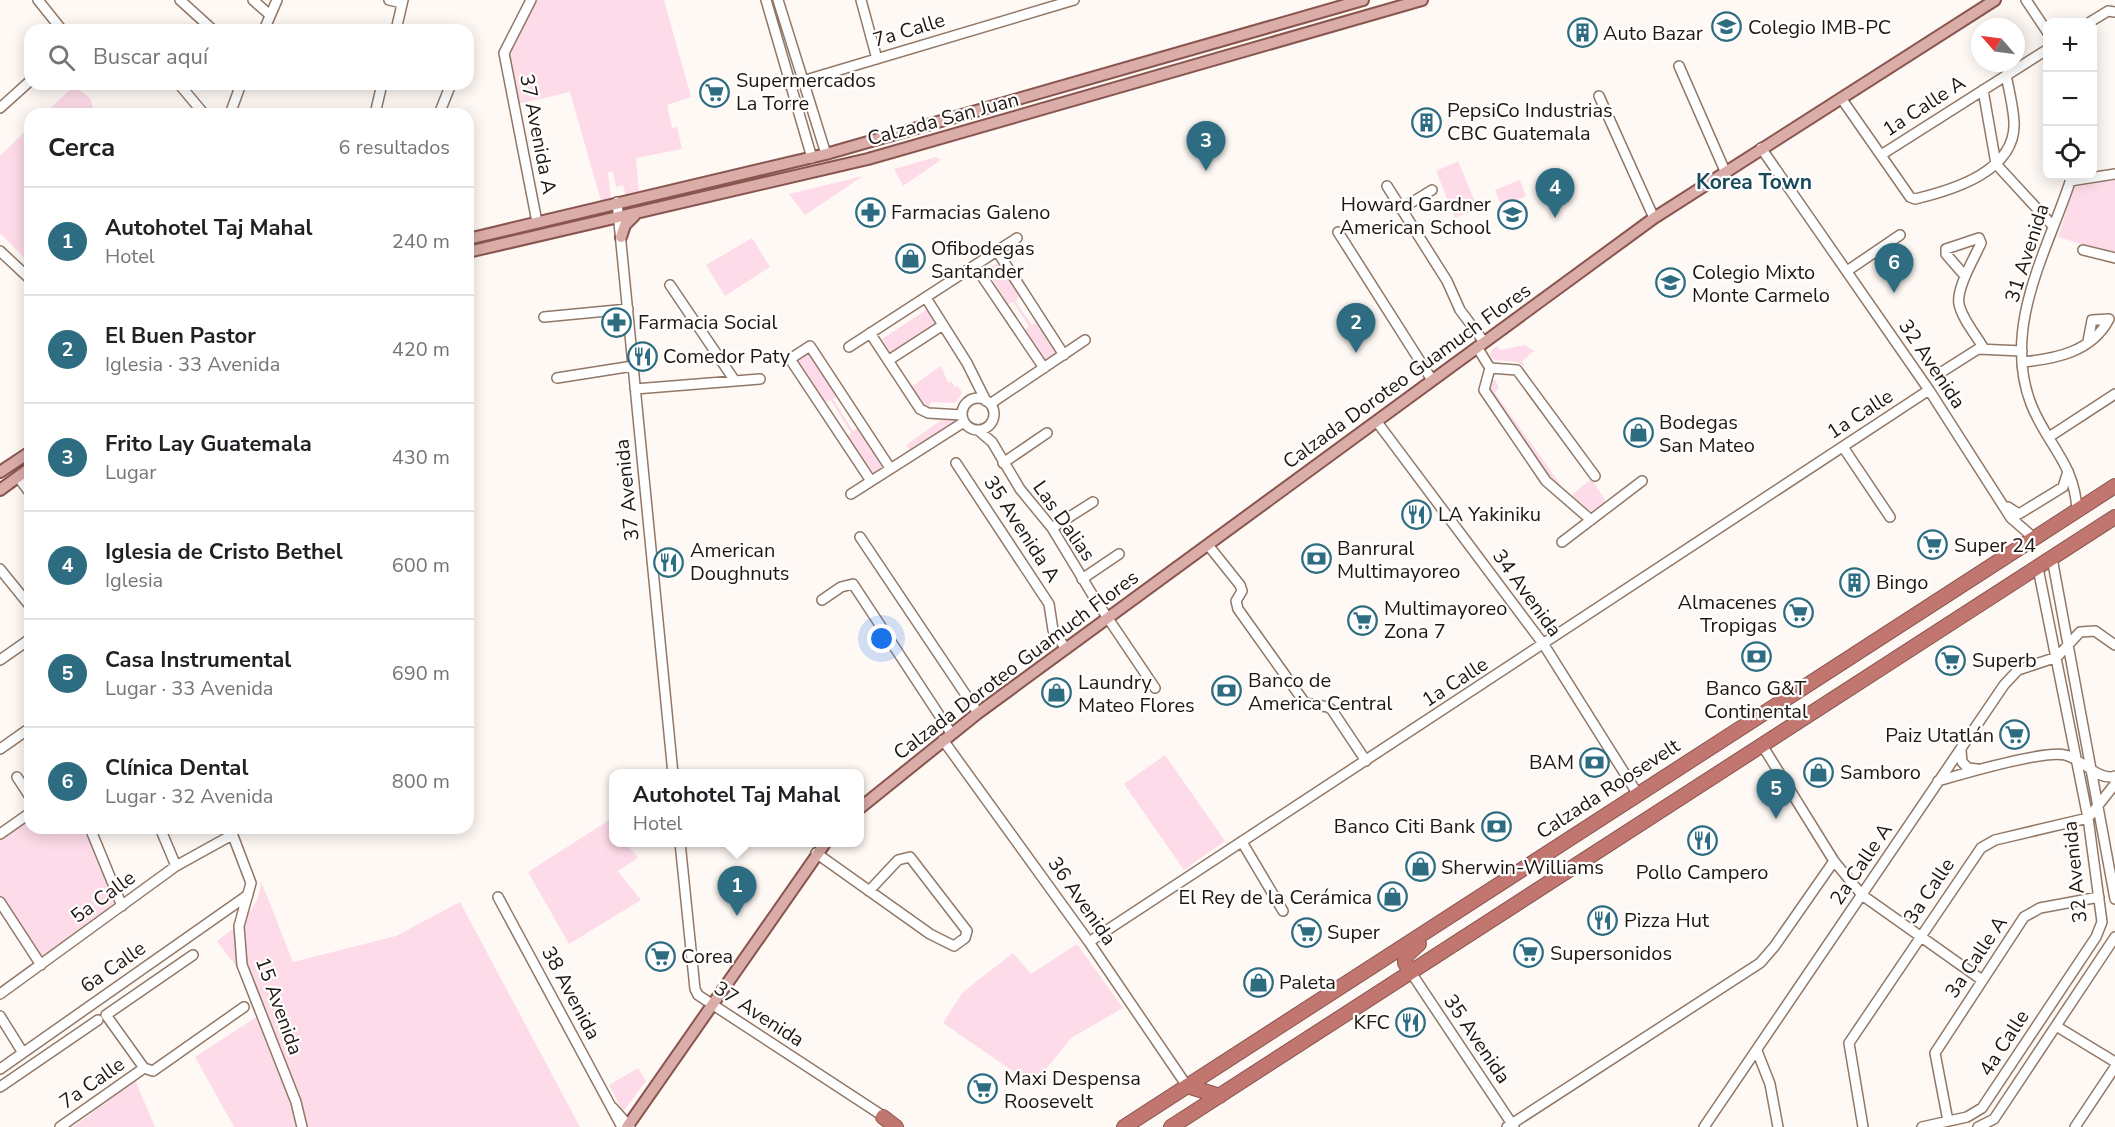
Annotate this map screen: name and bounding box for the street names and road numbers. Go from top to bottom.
street label: 7a Calle [870,6,948,54]
street label: 1a Calle A [1877,69,1971,143]
street label: 37 Avenida A [513,72,563,197]
street label: Calzada San Juan [864,86,1022,152]
street label: 31 Avenida [1998,200,2056,306]
street label: Calzada Doroteo Guamuch Flores [1278,277,1536,475]
street label: 32 Avenida [1892,314,1972,414]
street label: 1a Calle [1822,383,1898,445]
street label: 37 Avenida [608,438,646,542]
street label: 35 Avenida A [977,471,1067,588]
street label: Las Dalias [1026,475,1102,567]
street label: 34 Avenida [1486,544,1568,642]
street label: Calzada Doroteo Guamuch Flores [888,564,1144,766]
street label: 1a Calle [1417,651,1493,713]
street label: Calzada Roosevelt [1531,732,1686,845]
street label: 2a Calle A [1824,817,1899,910]
street label: 32 Avenida [2056,820,2094,924]
street label: 36 Avenida [1042,851,1122,951]
street label: 3a Calle [1897,853,1961,929]
street label: 5a Calle [65,864,141,930]
street label: 3a Calle A [1939,910,2014,1003]
street label: 6a Calle [75,935,151,999]
street label: 38 Avenida [535,942,607,1044]
street label: 15 Avenida [249,953,309,1059]
street label: 37 Avenida [709,975,809,1053]
street label: 35 Avenida [1437,989,1517,1089]
street label: 4a Calle [1973,1005,2035,1081]
street label: 7a Calle [54,1051,130,1115]

